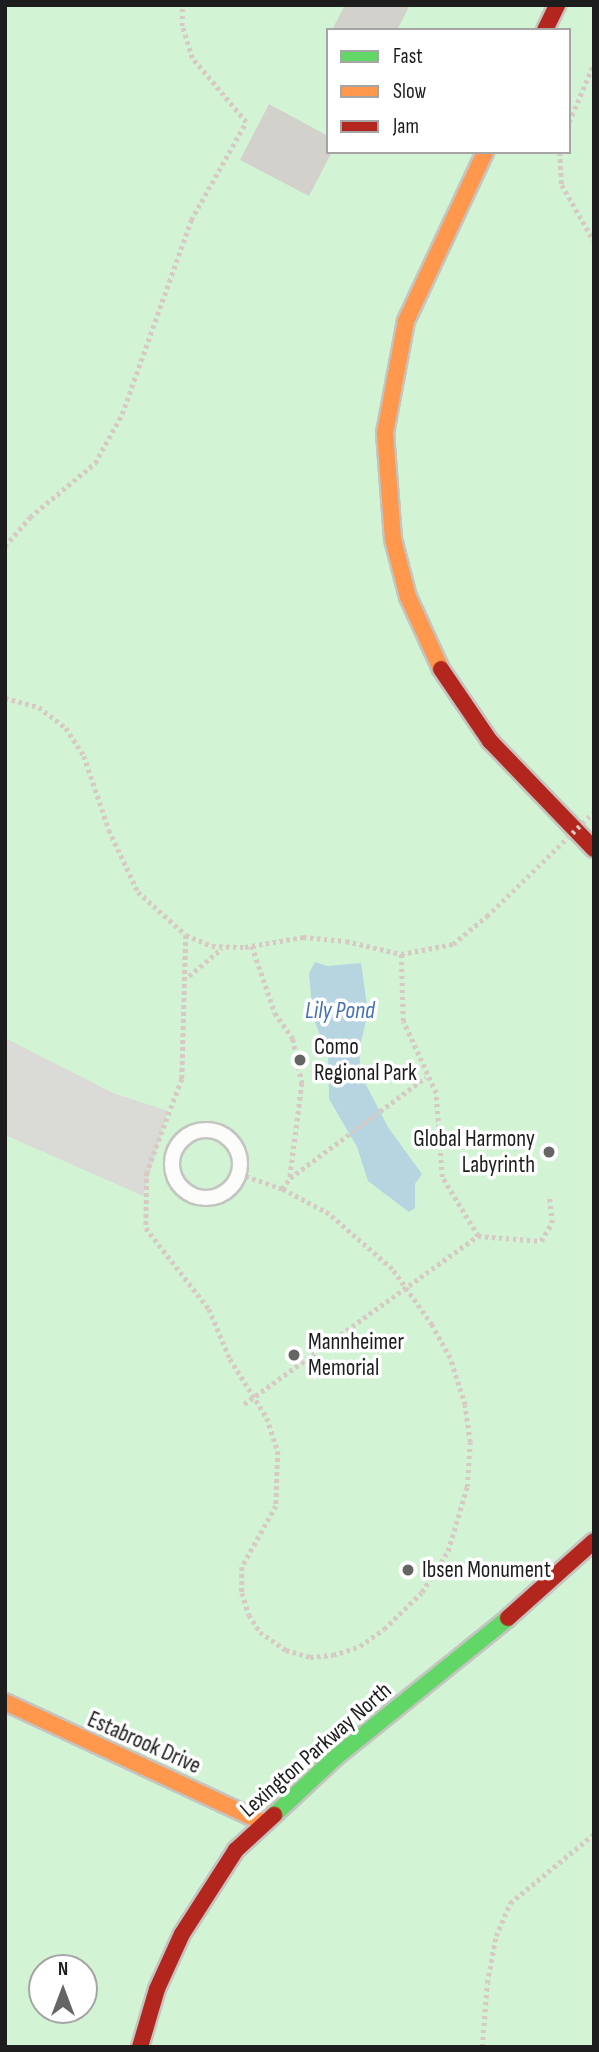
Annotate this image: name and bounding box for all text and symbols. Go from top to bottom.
legend [326,28,571,154]
text: Fast [393,44,423,69]
text: Slow [393,79,426,104]
text: Jam [393,114,419,139]
water label: Lily Pond [305,997,375,1025]
place label: Como Regional Park [314,1033,417,1087]
marker: Como Regional Park [292,1052,308,1068]
place label: Global Harmony Labyrinth [413,1125,535,1179]
marker: Global Harmony Labyrinth [541,1144,557,1160]
place label: Mannheimer Memorial [308,1328,404,1382]
marker: Mannheimer Memorial [286,1347,302,1363]
place label: Ibsen Monument [422,1556,551,1584]
marker: Ibsen Monument [400,1562,416,1578]
street label: Lexington Parkway North [235,1677,397,1823]
street label: Estabrook Drive [83,1706,205,1780]
north arrow [28,1954,98,2024]
text: N [58,1958,68,1981]

